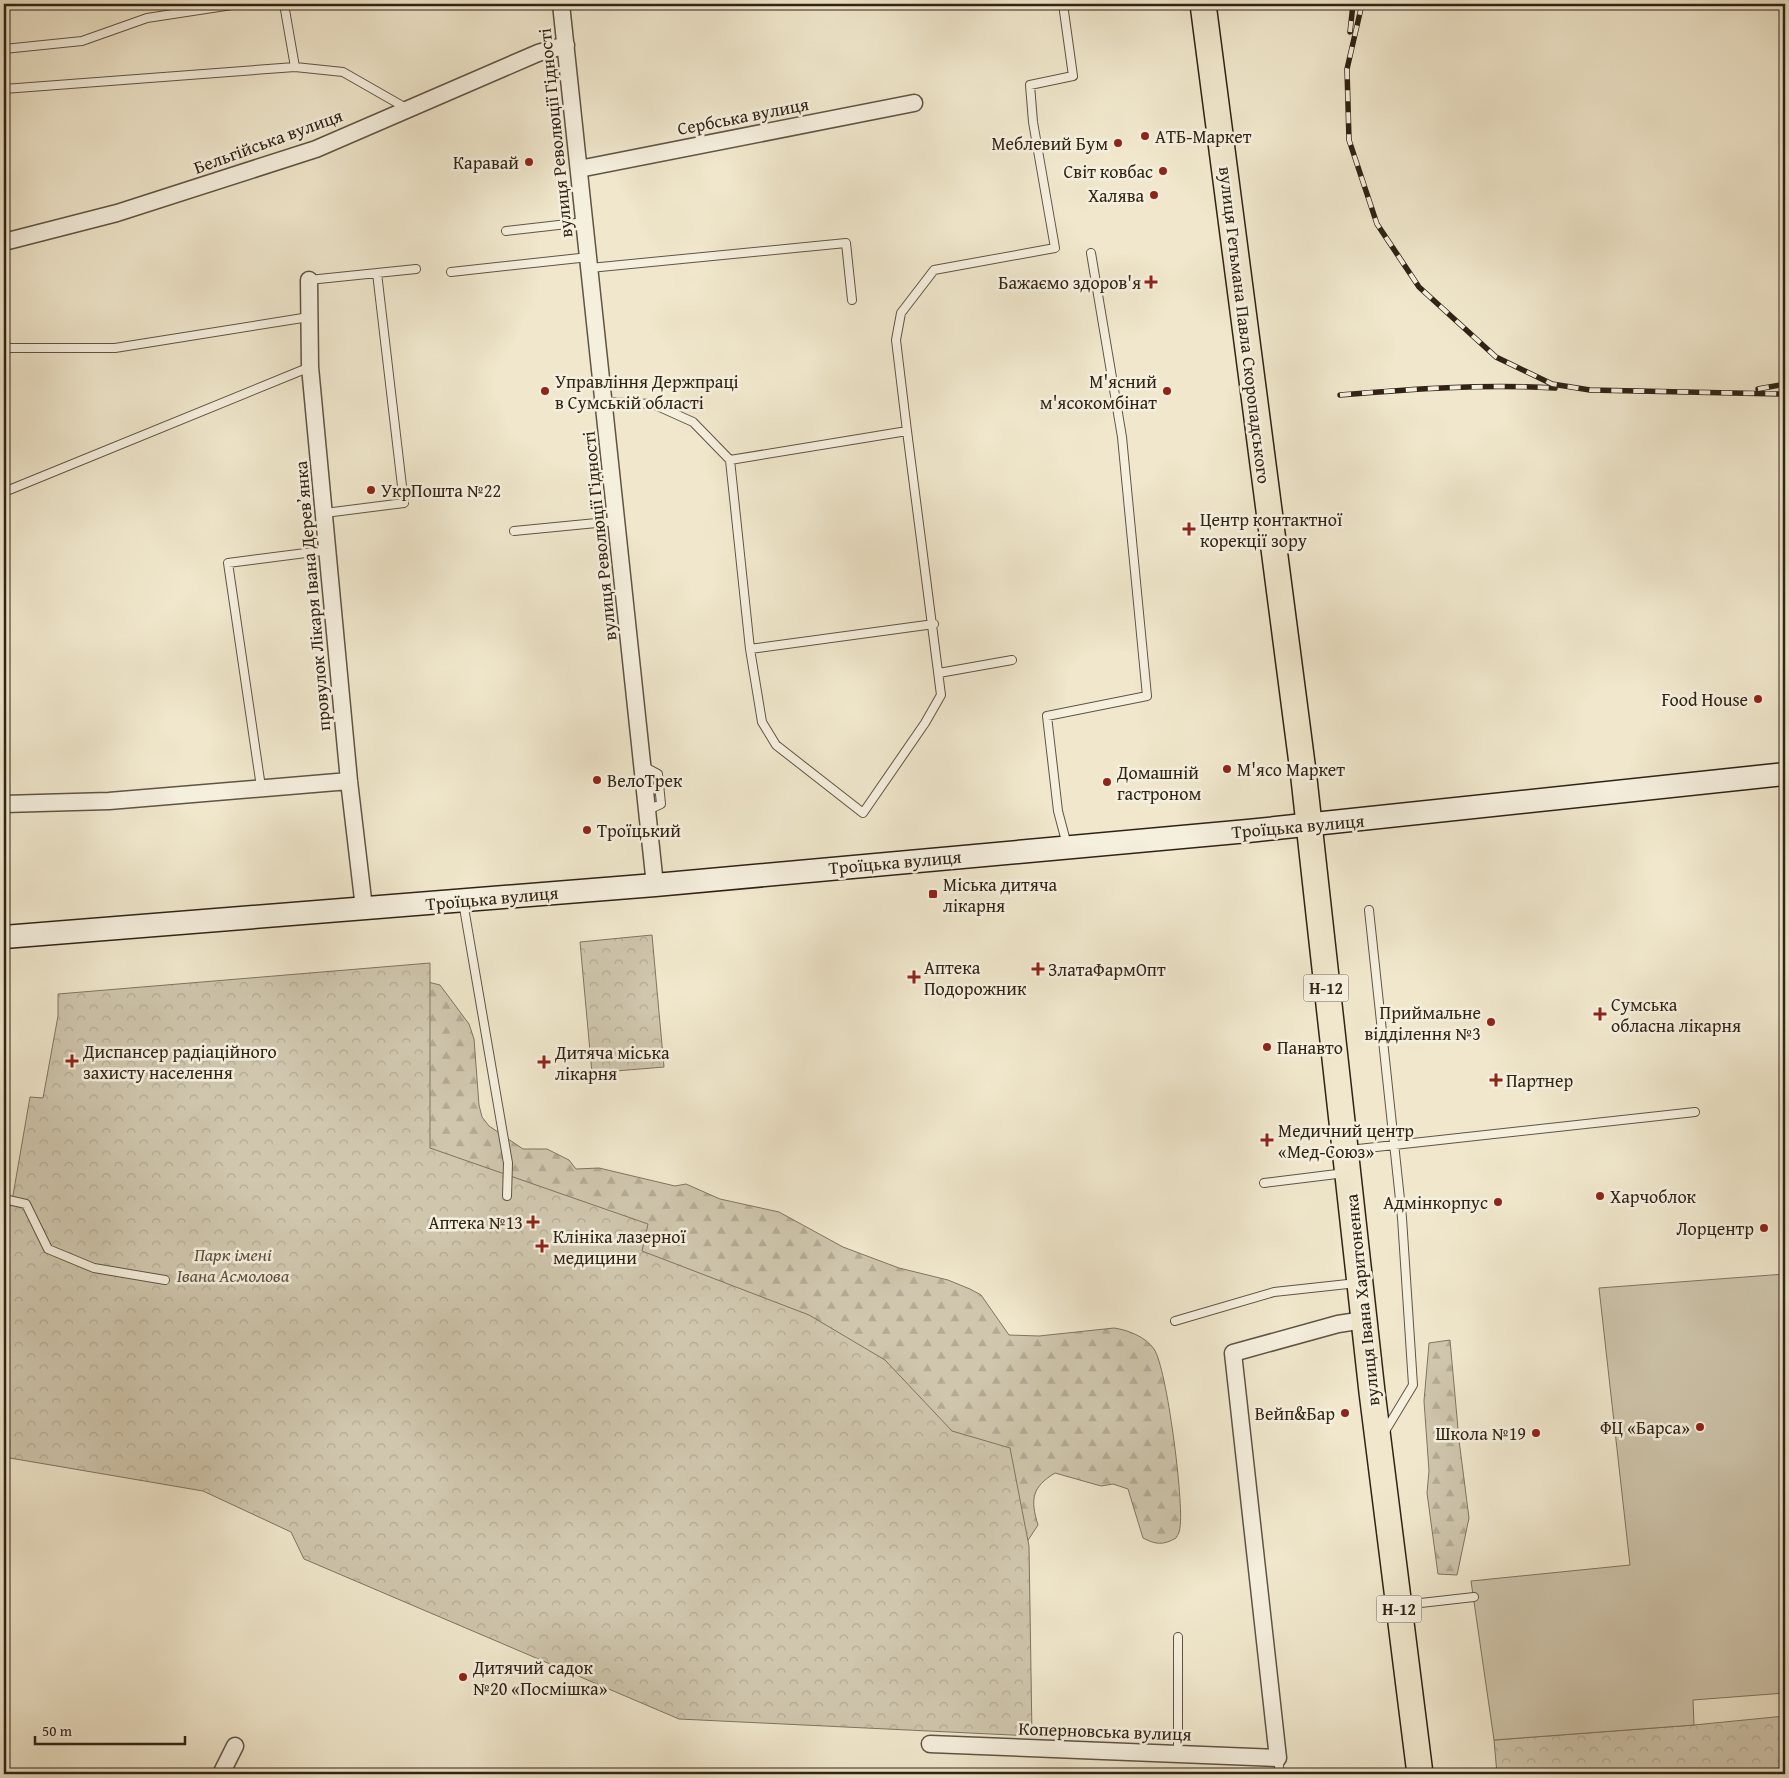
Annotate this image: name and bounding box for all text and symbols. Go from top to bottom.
street label: вулиця Революції Гідності [531,27,579,239]
street label: Сербська вулиця [675,90,811,142]
street label: Бельгійська вулиця [190,102,346,180]
place label: АТБ-Маркет [1155,123,1252,150]
place label: Меблевий Бум [991,130,1108,157]
marker: АТБ-Маркет [1139,130,1151,142]
marker: Меблевий Бум [1112,137,1124,149]
place label: Каравай [453,149,519,176]
marker: Каравай [523,156,535,168]
place label: Світ ковбас [1064,158,1153,185]
marker: Світ ковбас [1157,165,1169,177]
street label: вулиця Гетьмана Павла Скоропадського [1212,165,1278,485]
place label: Халява [1088,182,1144,209]
marker: Халява [1148,189,1160,201]
place label: Бажаємо здоров'я [998,269,1141,296]
marker: Бажаємо здоров'я [1145,276,1157,288]
place label: Управління Держпраці в Сумській області [555,368,739,416]
place label: М'ясний м'ясокомбінат [1040,368,1157,416]
marker: Управління Держпраці в Сумській області [539,385,551,397]
marker: М'ясний м'ясокомбінат [1161,385,1173,397]
street label: вулиця Революції Гідності [575,430,623,642]
street label: провулок Лікаря Івана Деревʼянка [287,459,337,732]
place label: УкрПошта №22 [381,477,501,504]
marker: УкрПошта №22 [365,484,377,496]
place label: Центр контактної корекції зору [1200,506,1343,554]
marker: Центр контактної корекції зору [1182,522,1196,536]
place label: Food House [1662,686,1748,713]
marker: Food House [1752,693,1764,705]
place label: М'ясо Маркет [1237,756,1345,783]
place label: Домашній гастроном [1116,759,1201,807]
marker: М'ясо Маркет [1221,763,1233,775]
place label: ВелоТрек [607,767,683,794]
marker: ВелоТрек [591,774,603,786]
marker: Домашній гастроном [1101,776,1113,788]
street label: Троїцька вулиця [1231,807,1365,845]
place label: Троїцький [597,817,681,844]
marker: Троїцький [581,824,593,836]
street label: Троїцька вулиця [828,843,962,881]
place label: Міська дитяча лікарня [943,871,1058,919]
street label: Троїцька вулиця [425,879,559,917]
marker: Міська дитяча лікарня [927,888,939,900]
place label: Аптека Подорожник [924,954,1027,1002]
place label: ЗлатаФармОпт [1048,956,1166,983]
marker: ЗлатаФармОпт [1032,963,1044,975]
marker: Аптека Подорожник [908,971,920,983]
road number: Н-12 [1304,974,1348,1001]
place label: Сумська обласна лікарня [1611,991,1741,1039]
place label: Приймальне відділення №3 [1365,999,1481,1047]
marker: Сумська обласна лікарня [1593,1007,1607,1021]
marker: Приймальне відділення №3 [1485,1016,1497,1028]
place label: Панавто [1277,1034,1343,1061]
place label: Диспансер радіаційного захисту населення [82,1038,277,1086]
place label: Дитяча міська лікарня [554,1039,670,1087]
marker: Панавто [1261,1041,1273,1053]
marker: Диспансер радіаційного захисту населення [65,1054,79,1068]
marker: Дитяча міська лікарня [537,1055,551,1069]
place label: Партнер [1506,1067,1573,1094]
marker: Партнер [1490,1074,1502,1086]
place label: Медичний центр «Мед-Союз» [1278,1117,1414,1165]
marker: Медичний центр «Мед-Союз» [1260,1133,1274,1147]
place label: Харчоблок [1610,1183,1697,1210]
place label: Адмінкорпус [1383,1189,1488,1216]
marker: Харчоблок [1594,1190,1606,1202]
street label: вулиця Івана Харитоненка [1337,1192,1387,1407]
marker: Адмінкорпус [1492,1196,1504,1208]
place label: Аптека №13 [429,1209,523,1236]
place label: Лорцентр [1676,1215,1754,1242]
marker: Аптека №13 [527,1216,539,1228]
marker: Лорцентр [1758,1222,1770,1234]
place label: Клініка лазерної медицини [553,1223,687,1271]
marker: Клініка лазерної медицини [535,1239,549,1253]
park label: Парк імені Івана Асмолова [177,1241,290,1289]
place label: Вейп&Бар [1255,1400,1335,1427]
marker: Вейп&Бар [1339,1407,1351,1419]
place label: ФЦ «Барса» [1600,1414,1690,1441]
place label: Школа №19 [1436,1420,1526,1447]
marker: ФЦ «Барса» [1694,1421,1706,1433]
marker: Школа №19 [1530,1427,1542,1439]
road number: Н-12 [1376,1596,1422,1622]
place label: Дитячий садок №20 «Посмішка» [472,1654,607,1702]
marker: Дитячий садок №20 «Посмішка» [457,1671,469,1683]
scale bar [35,1713,185,1745]
street label: Коперновська вулиця [1018,1714,1192,1748]
text: 50 m [42,1720,73,1741]

